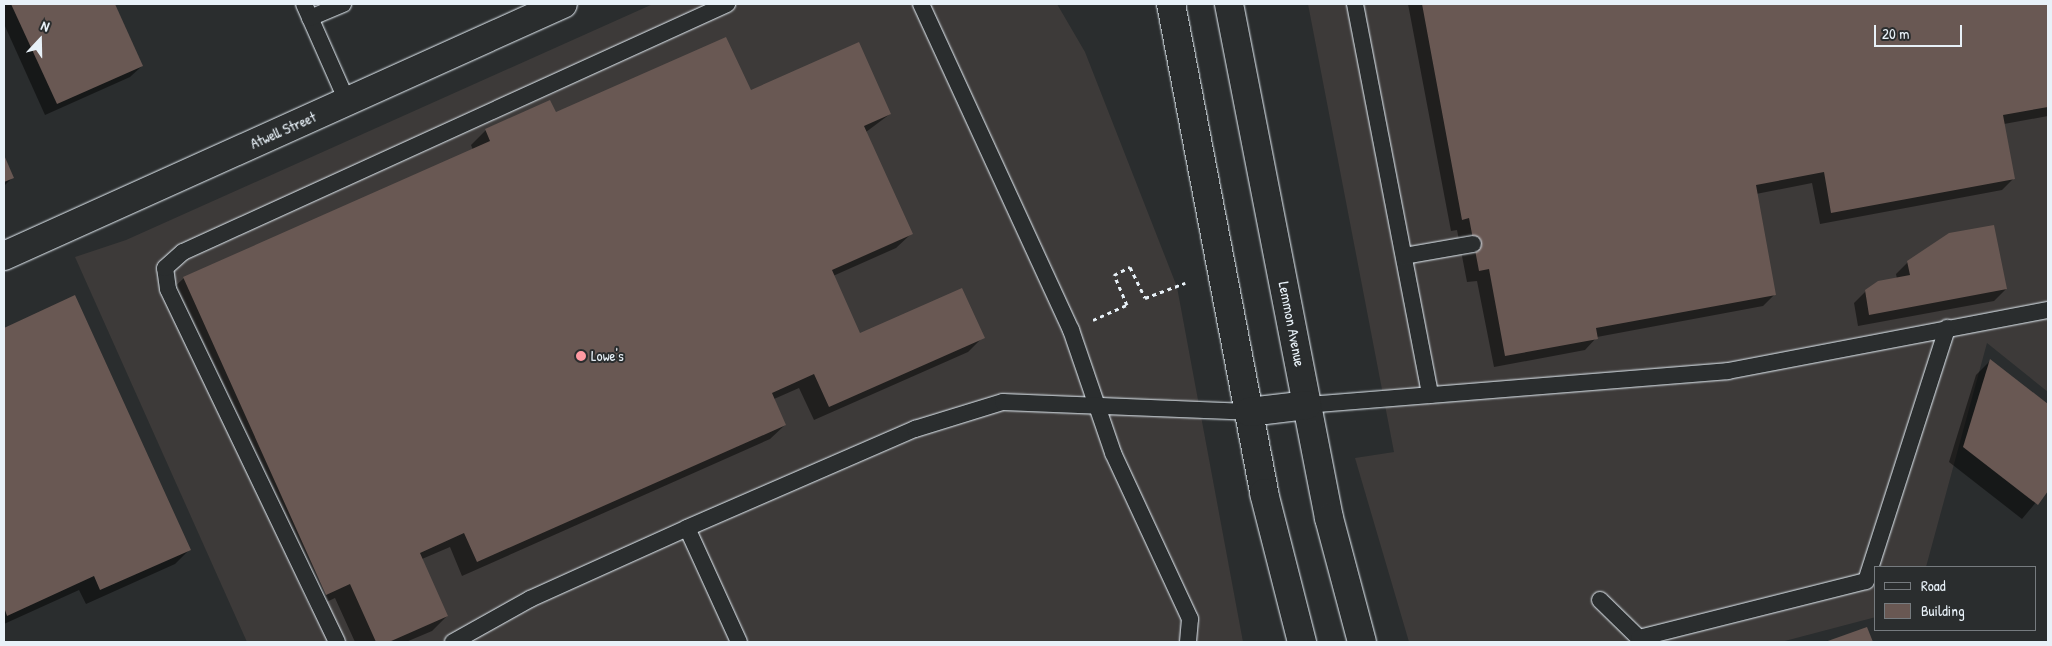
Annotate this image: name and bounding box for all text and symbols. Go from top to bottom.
north arrow [15,15,65,65]
text: N [39,15,52,36]
scale bar [1877,15,1964,47]
text: 20 m [1882,23,1909,44]
street label: Atwell Street [247,107,319,153]
street label: Lemmon Avenue [1275,280,1309,368]
place label: Lowe's [591,347,624,365]
marker: Lowe's [575,350,587,362]
legend [1874,566,2037,631]
text: Road [1921,575,1946,596]
text: Building [1921,600,1965,621]

